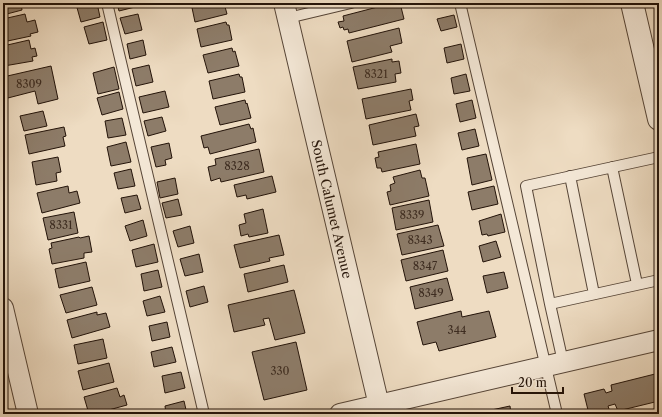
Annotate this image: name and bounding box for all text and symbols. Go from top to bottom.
house number: 8321 [364,67,388,81]
house number: 8309 [16,77,42,91]
street label: South Calumet Avenue [308,138,356,280]
house number: 8328 [224,159,250,173]
house number: 8339 [399,208,425,222]
house number: 8331 [49,218,73,232]
house number: 8343 [408,233,433,247]
house number: 8347 [413,259,438,273]
house number: 8349 [418,286,444,300]
house number: 344 [448,323,466,337]
house number: 330 [270,364,290,378]
scale bar [512,369,563,395]
text: 20 m [518,375,547,390]

